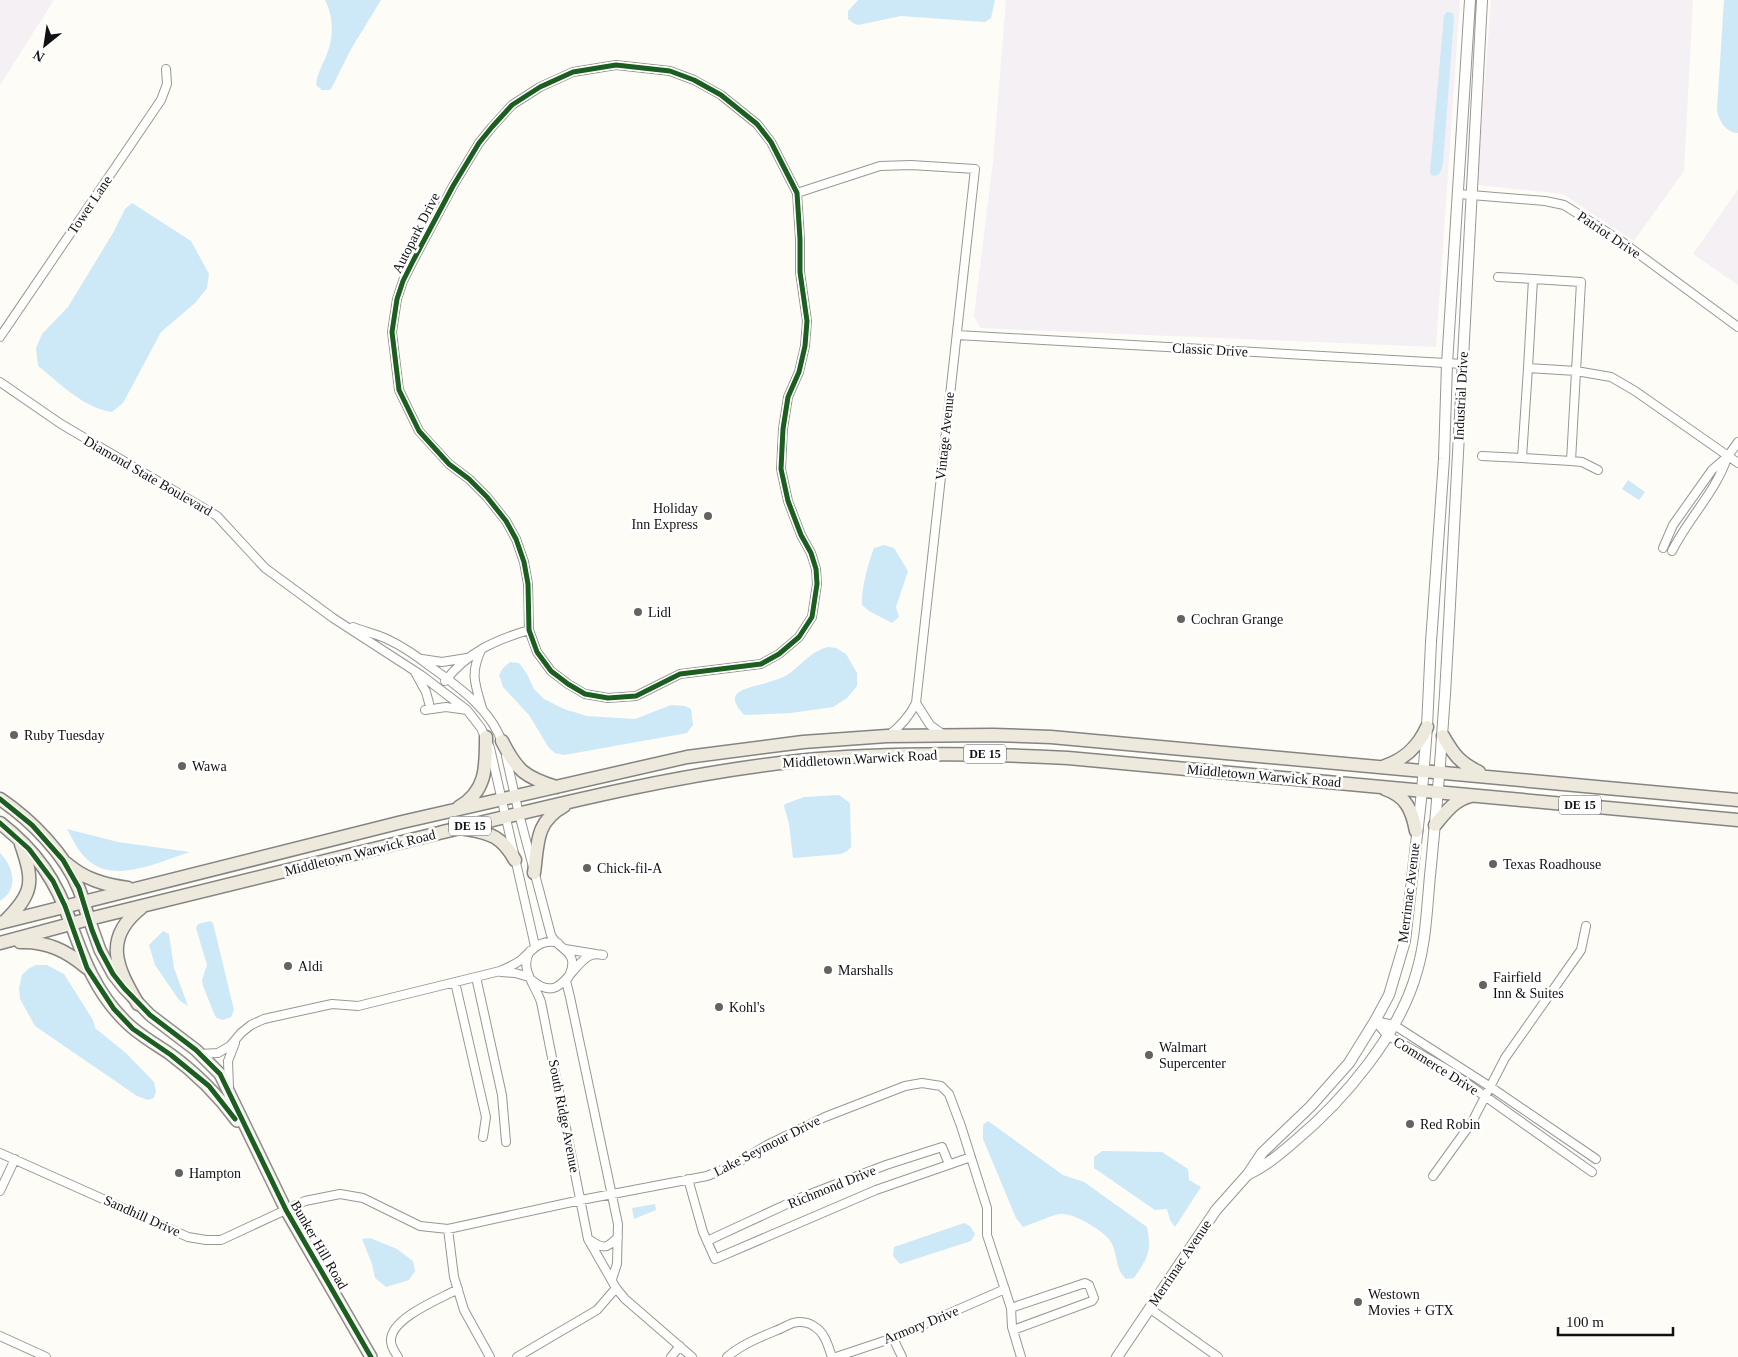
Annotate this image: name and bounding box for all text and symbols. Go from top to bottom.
north arrow [20,20,70,70]
text: N [31,47,47,65]
street label: Tower Lane [65,173,115,237]
street label: Autopark Drive [389,190,443,276]
street label: Patriot Drive [1575,208,1643,262]
street label: Classic Drive [1172,341,1248,359]
street label: Industrial Drive [1451,351,1471,441]
street label: Vintage Avenue [933,391,957,481]
street label: Diamond State Boulevard [81,433,215,519]
place label: Holiday Inn Express [632,501,698,532]
marker: Holiday Inn Express [702,510,714,522]
place label: Lidl [648,605,671,620]
marker: Lidl [632,606,644,618]
place label: Cochran Grange [1191,612,1283,627]
marker: Cochran Grange [1175,613,1187,625]
place label: Ruby Tuesday [24,728,105,743]
marker: Ruby Tuesday [8,729,20,741]
road number: DE 15 [964,744,1006,764]
street label: Middletown Warwick Road [782,747,938,771]
place label: Wawa [192,759,227,774]
marker: Wawa [176,760,188,772]
street label: Middletown Warwick Road [1186,762,1342,790]
road number: DE 15 [1559,796,1601,814]
road number: DE 15 [449,816,491,836]
street label: Middletown Warwick Road [283,827,437,879]
street label: Merrimac Avenue [1395,842,1423,944]
place label: Texas Roadhouse [1503,857,1601,872]
marker: Texas Roadhouse [1487,858,1499,870]
place label: Chick-fil-A [597,861,663,876]
marker: Chick-fil-A [581,862,593,874]
place label: Aldi [298,959,323,974]
marker: Aldi [282,960,294,972]
place label: Marshalls [838,963,893,978]
marker: Marshalls [822,964,834,976]
place label: Fairfield Inn & Suites [1493,970,1564,1001]
marker: Fairfield Inn & Suites [1477,979,1489,991]
place label: Kohl's [729,1000,765,1015]
marker: Kohl's [713,1001,725,1013]
street label: Commerce Drive [1391,1034,1481,1098]
place label: Walmart Supercenter [1159,1040,1226,1071]
marker: Walmart Supercenter [1143,1049,1155,1061]
street label: South Ridge Avenue [546,1058,582,1174]
street label: Lake Seymour Drive [711,1113,823,1179]
place label: Red Robin [1420,1117,1480,1132]
marker: Red Robin [1404,1118,1416,1130]
street label: Richmond Drive [786,1162,878,1212]
place label: Hampton [189,1166,241,1181]
marker: Hampton [173,1167,185,1179]
street label: Sandhill Drive [101,1192,183,1240]
street label: Bunker Hill Road [288,1198,350,1292]
street label: Merrimac Avenue [1146,1217,1214,1309]
place label: Westown Movies + GTX [1368,1287,1454,1318]
marker: Westown Movies + GTX [1352,1296,1364,1308]
street label: Armory Drive [881,1303,961,1347]
scale bar [1558,1304,1673,1336]
text: 100 m [1566,1314,1604,1330]

